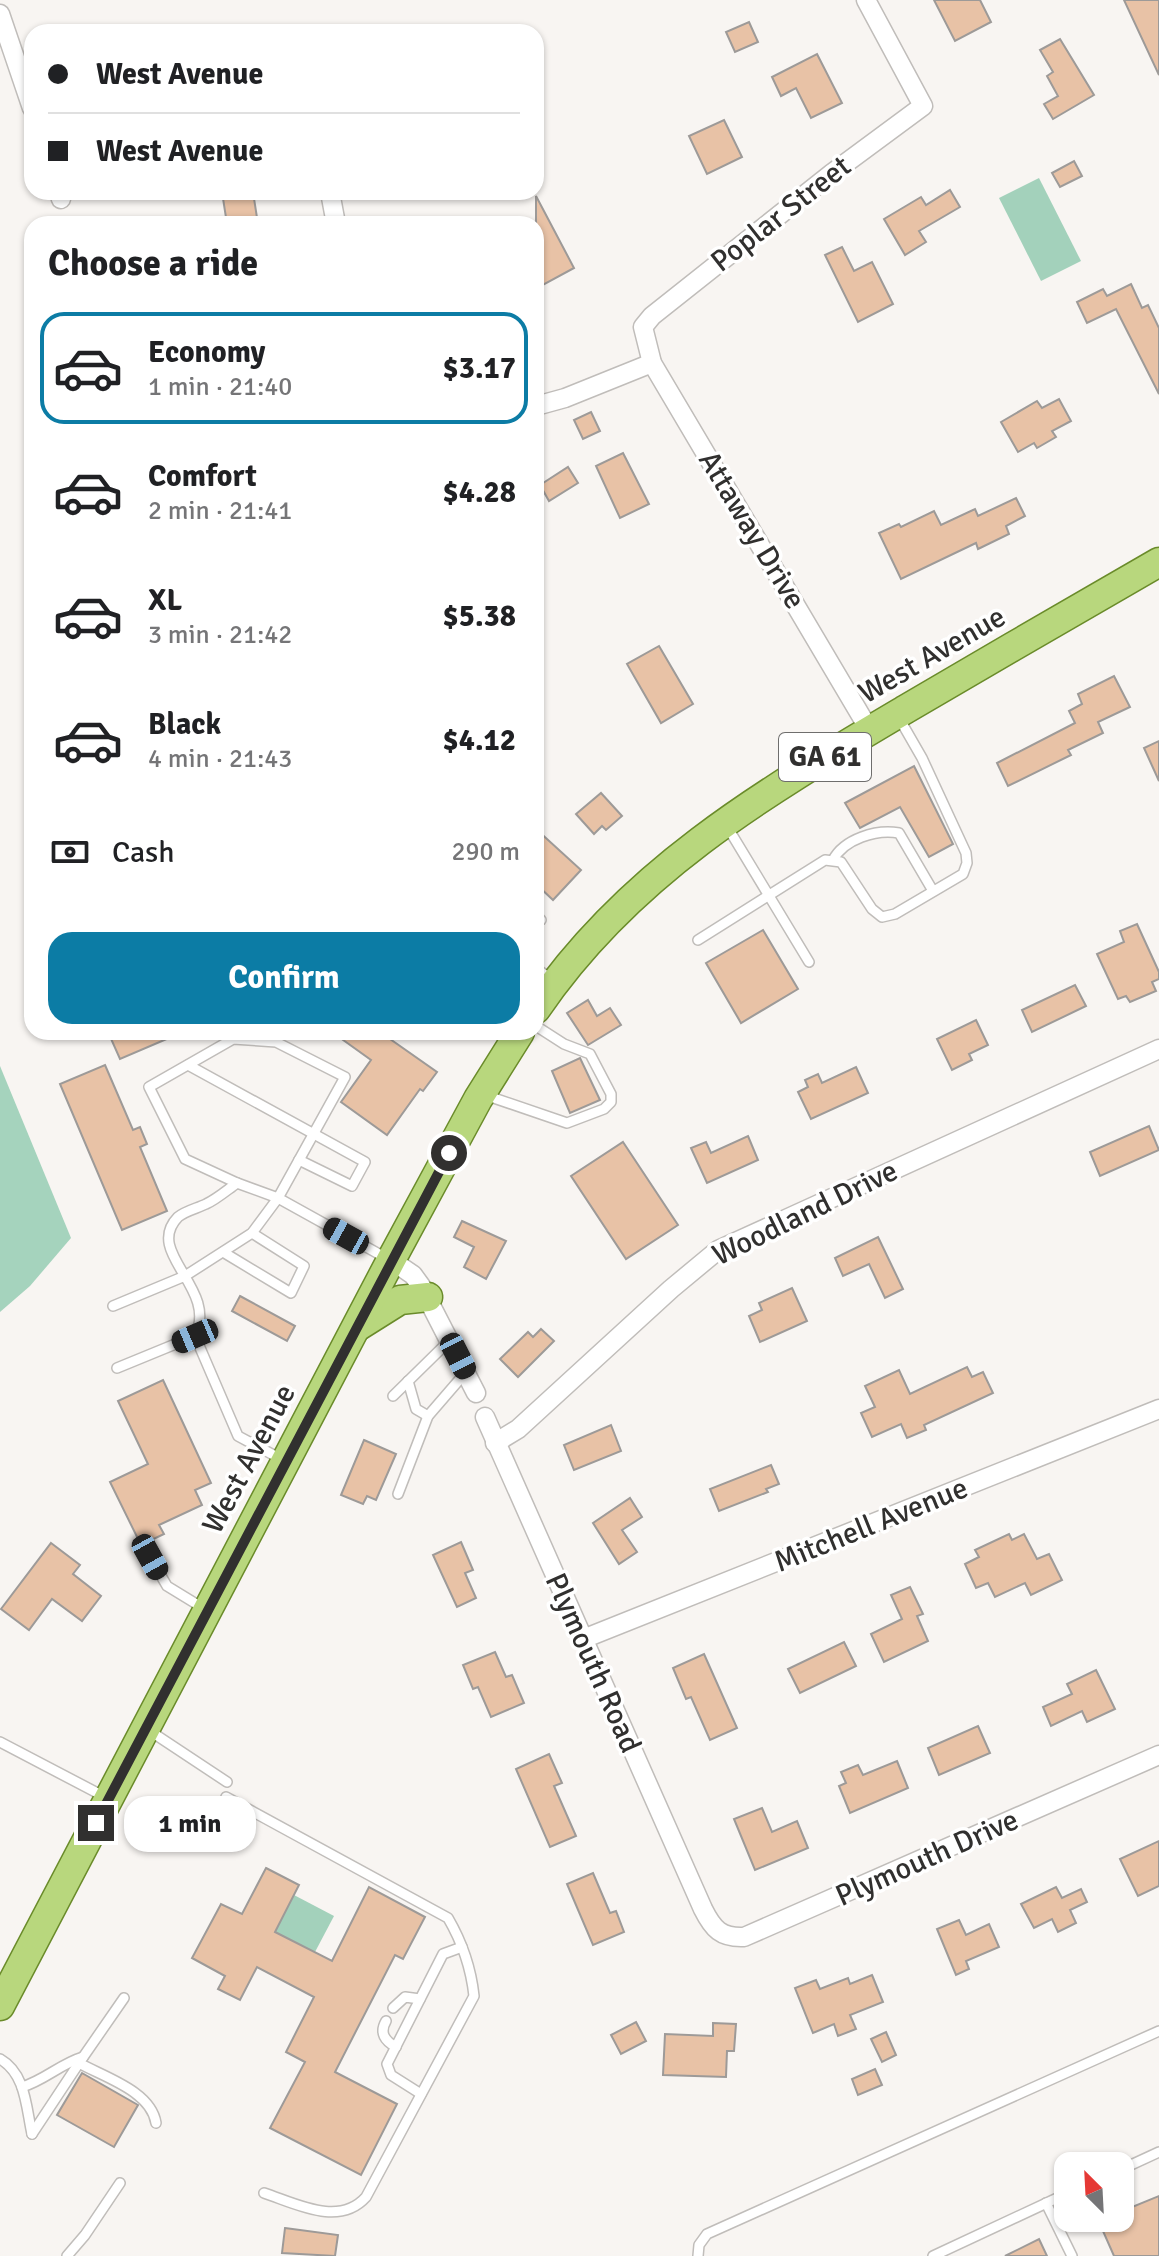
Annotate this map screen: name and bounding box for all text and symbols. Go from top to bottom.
text: West Avenue [96,56,263,93]
text: West Avenue [96,133,263,170]
street label: Poplar Street [704,148,858,280]
text: Choose a ride [48,241,258,286]
icon: car [52,332,124,404]
text: Economy [148,334,265,371]
text: $3.17 [443,350,516,387]
text: 1 min · 21:40 [148,371,292,403]
street label: Attaway Drive [690,444,814,616]
icon: car [52,456,124,528]
text: Comfort [148,458,257,495]
text: $4.28 [443,474,516,511]
text: 2 min · 21:41 [148,495,292,527]
icon: car [52,580,124,652]
text: XL [148,582,182,619]
text: $5.38 [443,598,516,635]
street label: West Avenue [852,598,1012,712]
text: 3 min · 21:42 [148,619,292,651]
icon: car [52,704,124,776]
text: Black [148,706,221,743]
text: $4.12 [443,722,516,759]
road number: GA 61 [779,733,871,781]
text: 4 min · 21:43 [148,743,292,775]
icon: cash [48,830,92,874]
text: Cash [112,834,175,871]
text: 290 m [451,836,520,868]
button: Confirm [48,932,520,1024]
route start [431,1135,467,1171]
street label: Woodland Drive [706,1152,904,1274]
car [319,1214,373,1258]
car [168,1316,222,1356]
car [436,1329,480,1383]
street label: West Avenue [194,1378,304,1540]
street label: Mitchell Avenue [769,1469,973,1581]
car [128,1530,172,1584]
street label: Plymouth Road [537,1567,649,1759]
callout: 1 min [124,1795,256,1851]
street label: Plymouth Drive [830,1801,1024,1915]
route end [78,1805,114,1841]
text: 1 min [159,1808,221,1840]
north arrow [1054,2152,1134,2232]
map controls [1054,2152,1134,2232]

